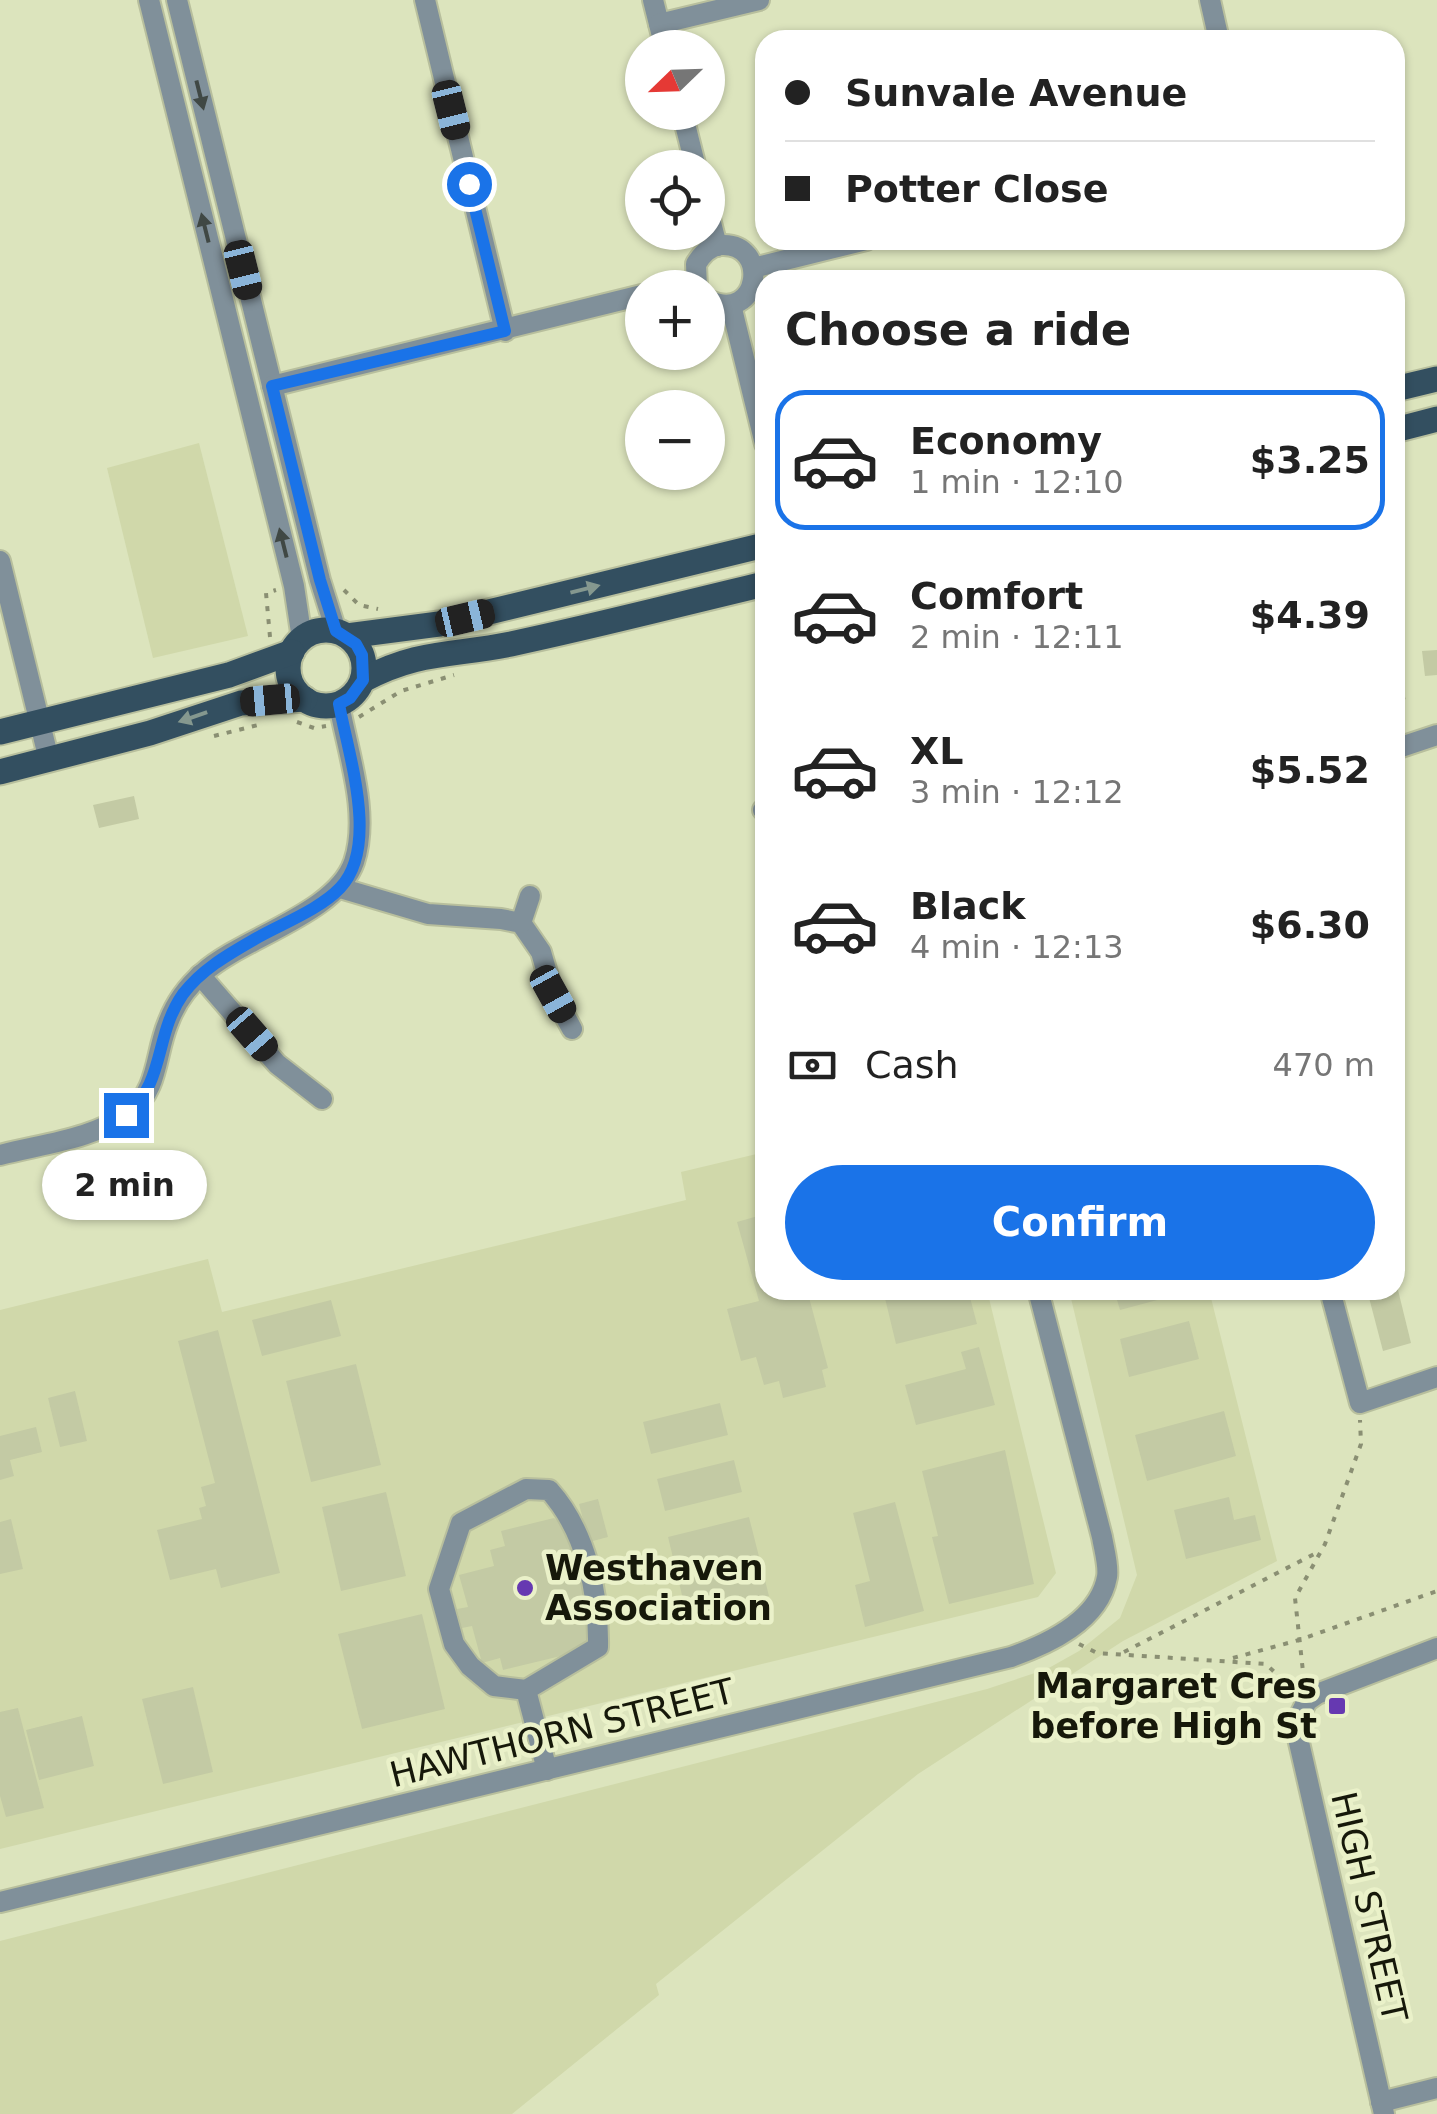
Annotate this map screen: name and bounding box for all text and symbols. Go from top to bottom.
north arrow [625,30,725,130]
map controls [625,30,725,490]
text: Sunvale Avenue [845,71,1187,115]
car [429,77,473,143]
one-way arrow [193,80,208,111]
button: locate [625,150,725,250]
route start [447,162,492,207]
text: Potter Close [845,167,1108,211]
one-way arrow [197,212,212,243]
car [221,237,265,303]
button: + [625,270,725,370]
text: Choose a ride [785,303,1131,356]
button: − [625,390,725,490]
icon: car [790,415,880,505]
text: Economy [910,419,1102,463]
text: $3.25 [1250,438,1370,482]
text: 1 min · 12:10 [910,463,1124,501]
one-way arrow [275,527,290,558]
icon: car [790,570,880,660]
text: Comfort [910,574,1083,618]
one-way arrow [570,581,601,596]
text: $4.39 [1250,593,1370,637]
car [432,597,498,639]
text: 2 min · 12:11 [910,618,1124,656]
car [239,682,301,718]
one-way arrow [177,710,207,725]
icon: car [790,725,880,815]
text: XL [910,729,964,773]
text: $5.52 [1250,748,1370,792]
text: 3 min · 12:12 [910,773,1124,811]
icon: car [790,880,880,970]
text: Black [910,884,1025,928]
text: $6.30 [1250,903,1370,947]
text: 4 min · 12:13 [910,928,1124,966]
car [525,960,581,1028]
car [221,1002,283,1066]
icon: cash [785,1038,840,1093]
text: Cash [865,1043,959,1087]
text: 470 m [1273,1046,1375,1084]
route end [104,1093,149,1138]
callout: 2 min [44,1150,208,1220]
button: Confirm [785,1165,1375,1280]
text: 2 min [74,1166,175,1204]
place label: Westhaven Association [545,1548,772,1628]
marker: Westhaven Association [514,1577,536,1599]
place label: Margaret Cres before High St [1030,1666,1317,1746]
street label: HAWTHORN STREET [386,1671,739,1795]
marker: Margaret Cres before High St [1326,1695,1348,1717]
street label: HIGH STREET [1323,1788,1415,2026]

